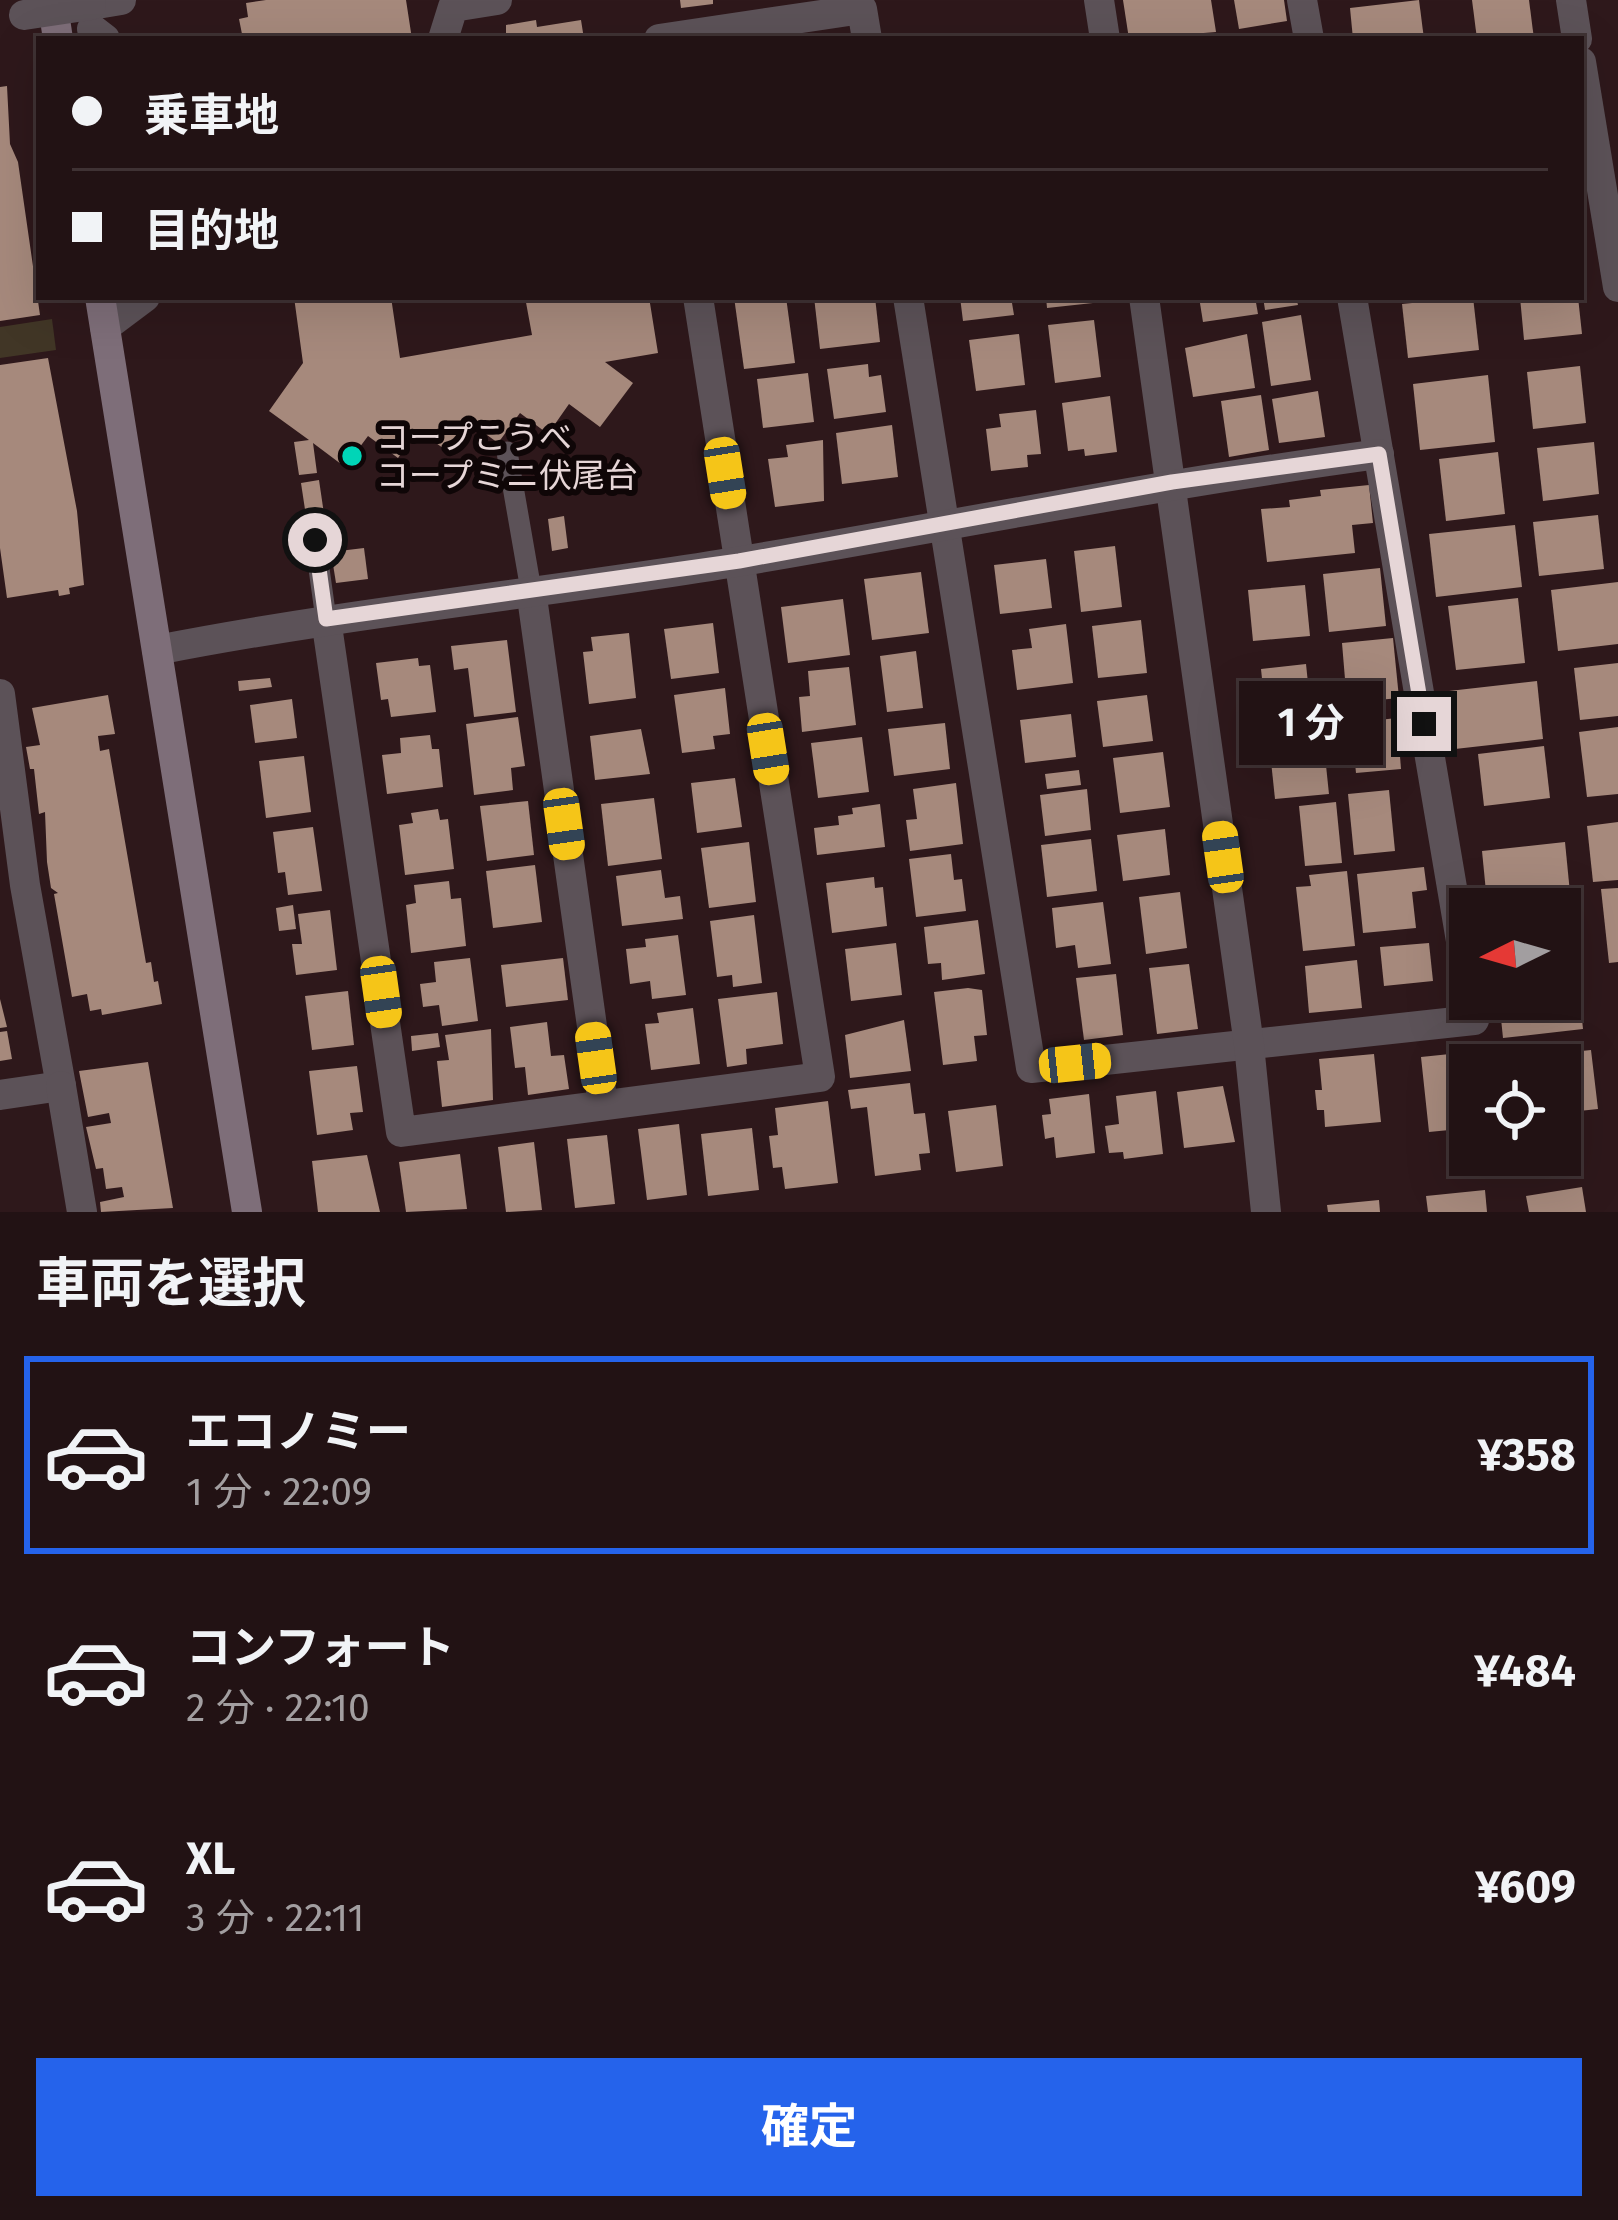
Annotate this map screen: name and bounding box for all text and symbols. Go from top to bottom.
text: 乗車地 [144,89,279,143]
text: 目的地 [144,204,279,258]
place label: コープこうべ コープミニ伏尾台 [376,418,638,496]
car [702,435,748,511]
marker: コープこうべ コープミニ伏尾台 [339,443,365,469]
route start [288,513,342,567]
callout: 1 分 [1238,682,1382,766]
route end [1397,697,1451,751]
text: 1 分 [1278,700,1344,746]
car [745,711,791,787]
car [541,786,587,862]
car [1200,819,1246,895]
north arrow [1449,888,1581,1020]
map controls [1449,888,1581,1176]
car [358,954,404,1030]
car [573,1020,619,1096]
car [1037,1041,1113,1085]
button: locate [1449,1044,1581,1176]
text: 車両を選択 [36,1252,306,1316]
icon: car [42,1401,150,1509]
text: エコノミー [186,1405,411,1459]
text: ¥358 [1477,1428,1576,1482]
text: 1 分 · 22:09 [186,1469,372,1515]
icon: car [42,1617,150,1725]
text: コンフォート [186,1621,455,1675]
text: ¥484 [1474,1644,1576,1698]
text: 2 分 · 22:10 [186,1685,370,1731]
text: XL [186,1832,235,1886]
icon: car [42,1833,150,1941]
text: ¥609 [1475,1860,1576,1914]
text: 3 分 · 22:11 [186,1895,364,1941]
button: 確定 [36,2058,1582,2196]

